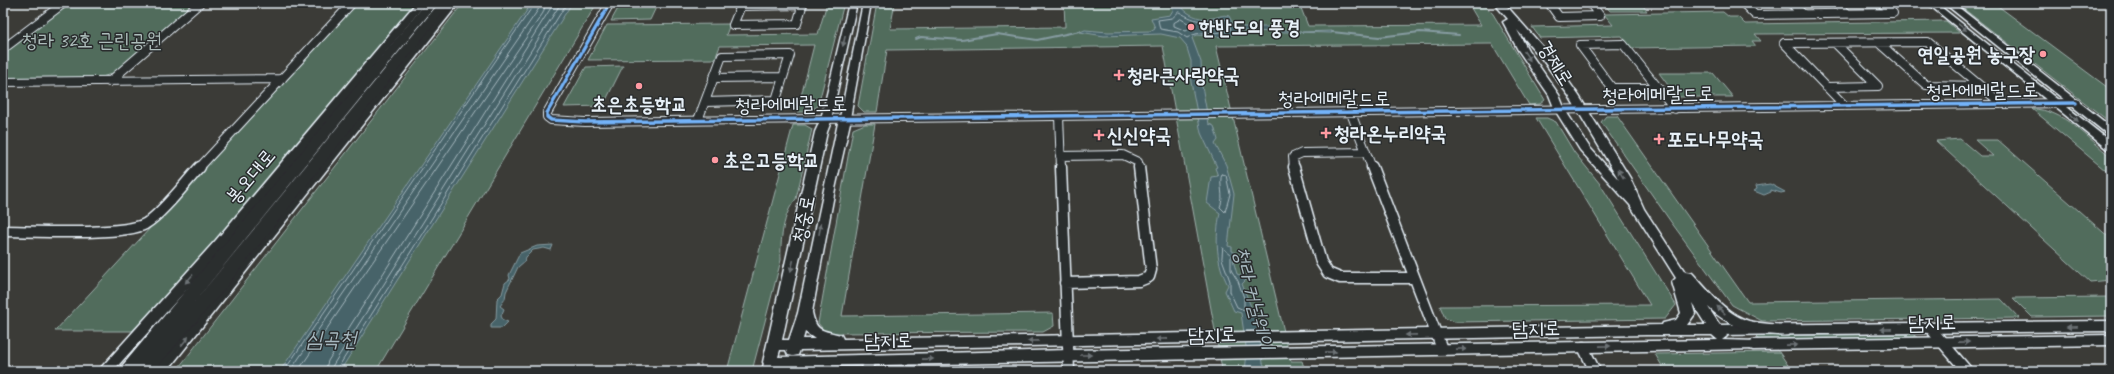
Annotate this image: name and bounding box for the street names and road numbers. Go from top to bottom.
street label: 경제로 [1532,36,1579,90]
street label: 청라에메랄드로 [1925,77,2039,104]
street label: 청라에메랄드로 [1601,81,1715,108]
street label: 청라에메랄드로 [1278,86,1390,111]
street label: 청라에메랄드로 [734,91,848,118]
street label: 봉오대로 [220,144,281,209]
street label: 청중로 [787,193,820,245]
street label: 담지로 [1908,310,1956,335]
street label: 담지로 [1512,316,1560,341]
street label: 담지로 [1188,322,1236,347]
street label: 담지로 [864,328,912,353]

